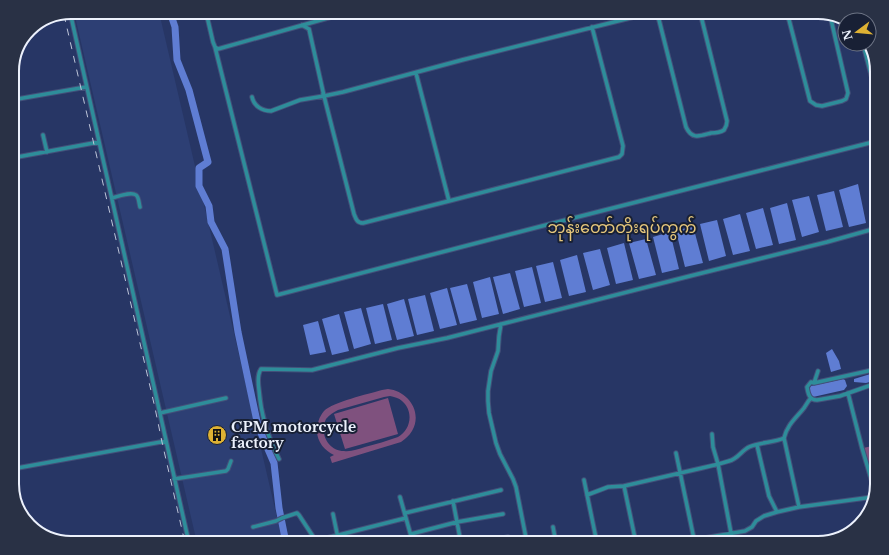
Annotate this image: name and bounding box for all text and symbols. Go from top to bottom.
north arrow [837,12,877,52]
text: N [839,27,856,42]
district label: ဘုန်းတော်တိုးရပ်ကွက် [547,216,697,242]
place label: CPM motorcycle factory [231,418,356,452]
building icon: CPM motorcycle factory [206,424,228,446]

